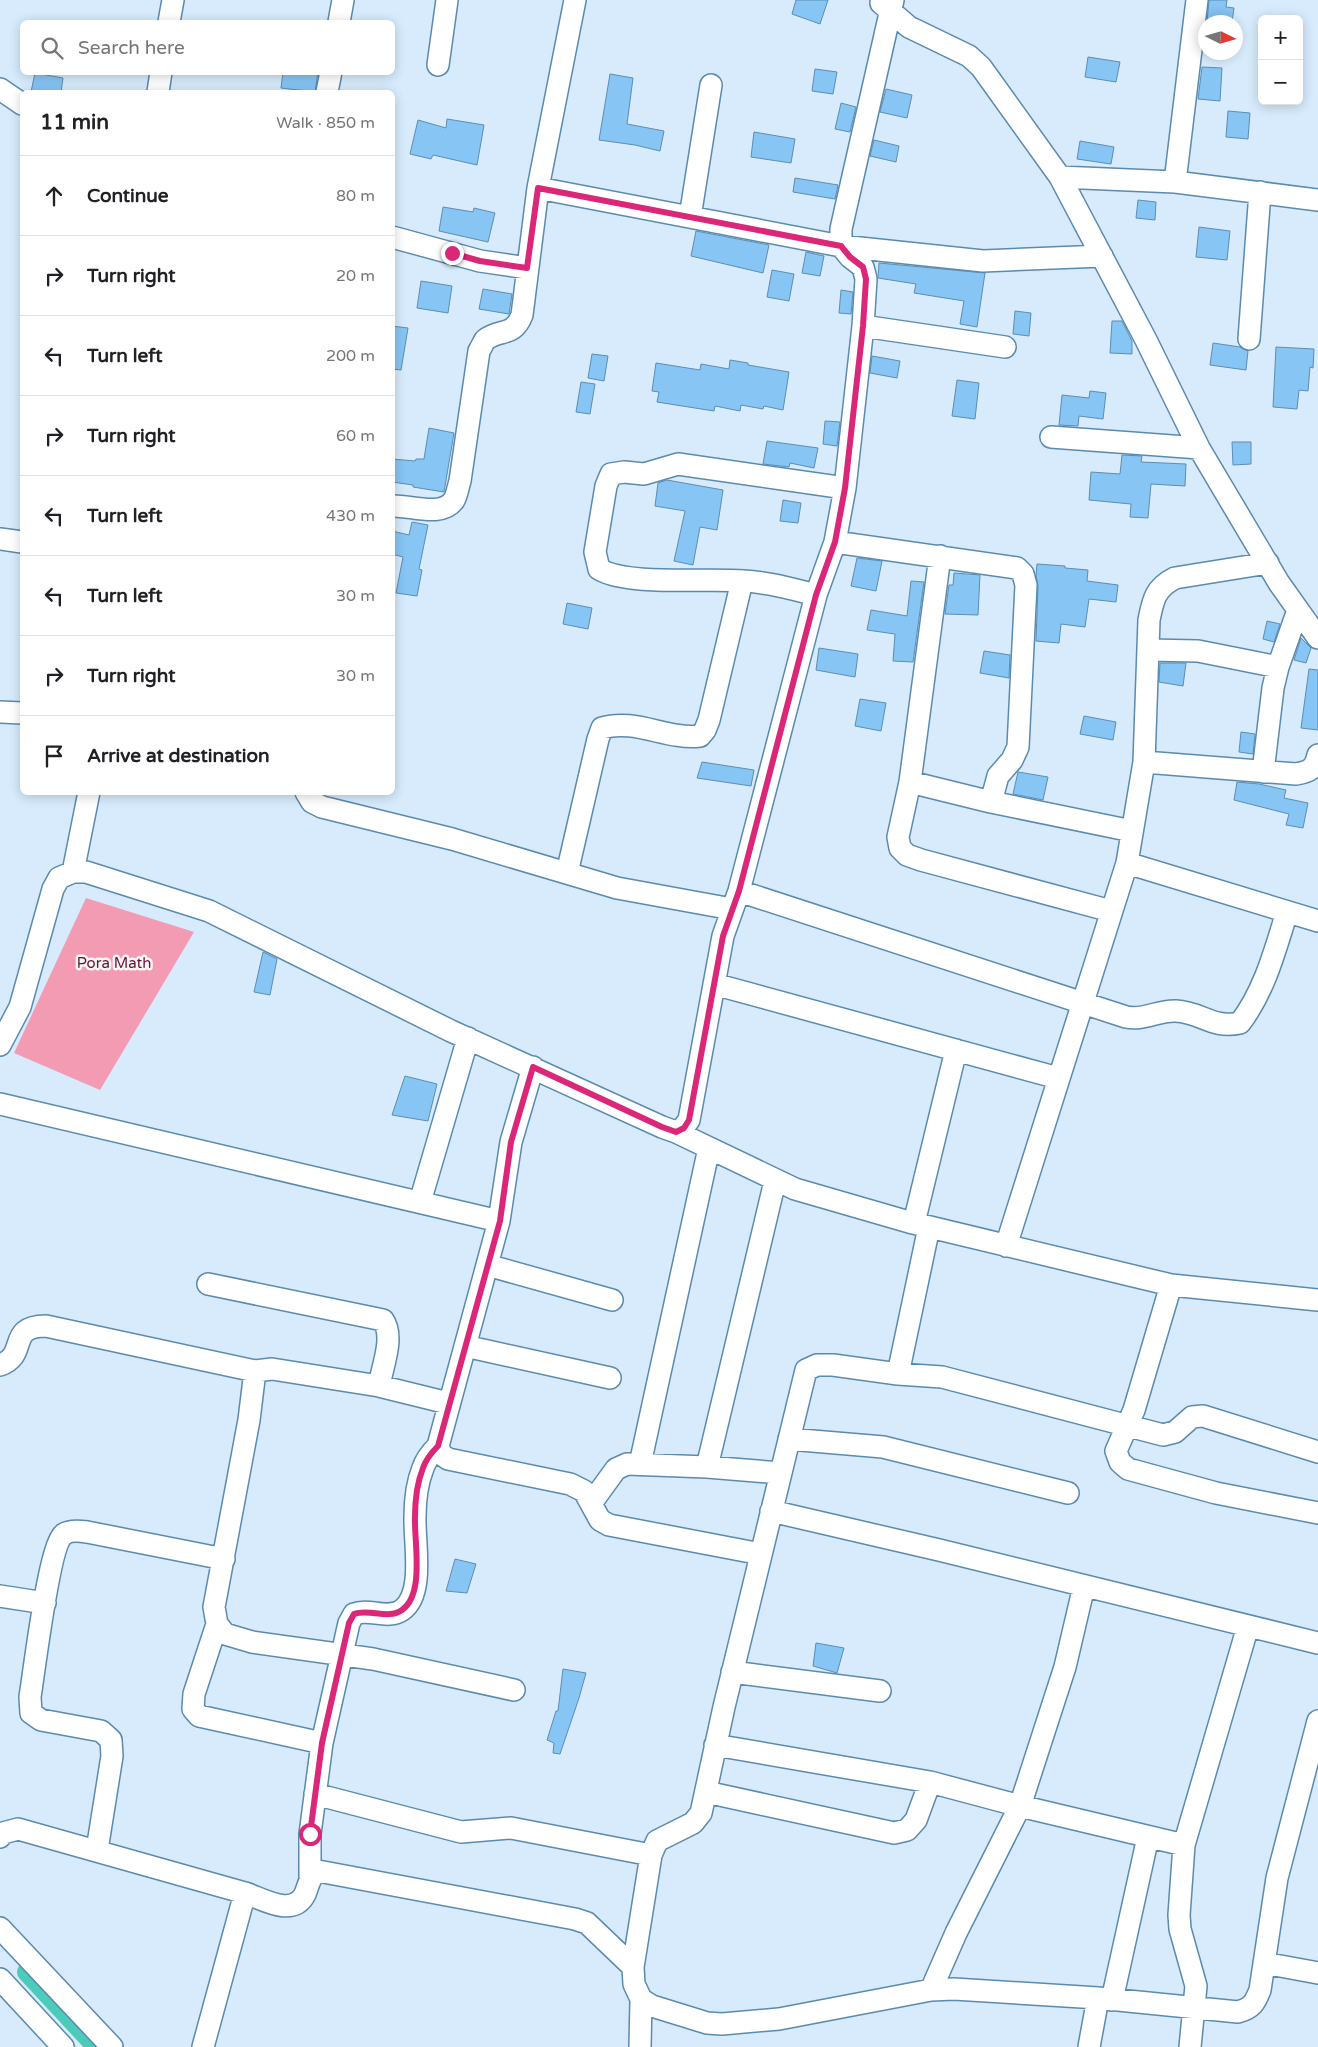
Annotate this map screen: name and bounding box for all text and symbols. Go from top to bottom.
north arrow [1198,15,1243,60]
map controls [1258,15,1303,105]
button: + [1258,15,1303,60]
search box [20,20,395,75]
icon: search [38,34,66,62]
text: Search here [78,37,185,59]
button: − [1258,60,1303,105]
text: 11 min [40,110,109,135]
text: Walk · 850 m [276,113,375,133]
icon: ahead [40,182,68,210]
text: Continue [87,185,169,207]
text: 80 m [336,186,375,206]
route end [441,242,464,265]
icon: right [40,262,68,290]
text: Turn right [87,265,175,287]
text: 20 m [336,266,375,286]
icon: left [40,342,68,370]
text: Turn left [87,345,163,367]
text: 200 m [326,346,375,366]
icon: right [40,422,68,450]
text: Turn right [87,425,175,447]
text: 60 m [336,426,375,446]
icon: left [40,502,68,530]
text: Turn left [87,505,163,527]
text: 430 m [326,506,375,526]
icon: left [40,582,68,610]
text: Turn left [87,585,163,607]
text: 30 m [336,586,375,606]
icon: right [40,662,68,690]
text: Turn right [87,665,175,687]
text: 30 m [336,666,375,686]
icon: arrive [40,742,68,770]
text: Arrive at destination [87,745,270,767]
park label: Pora Math [77,954,151,972]
route start [299,1823,322,1846]

